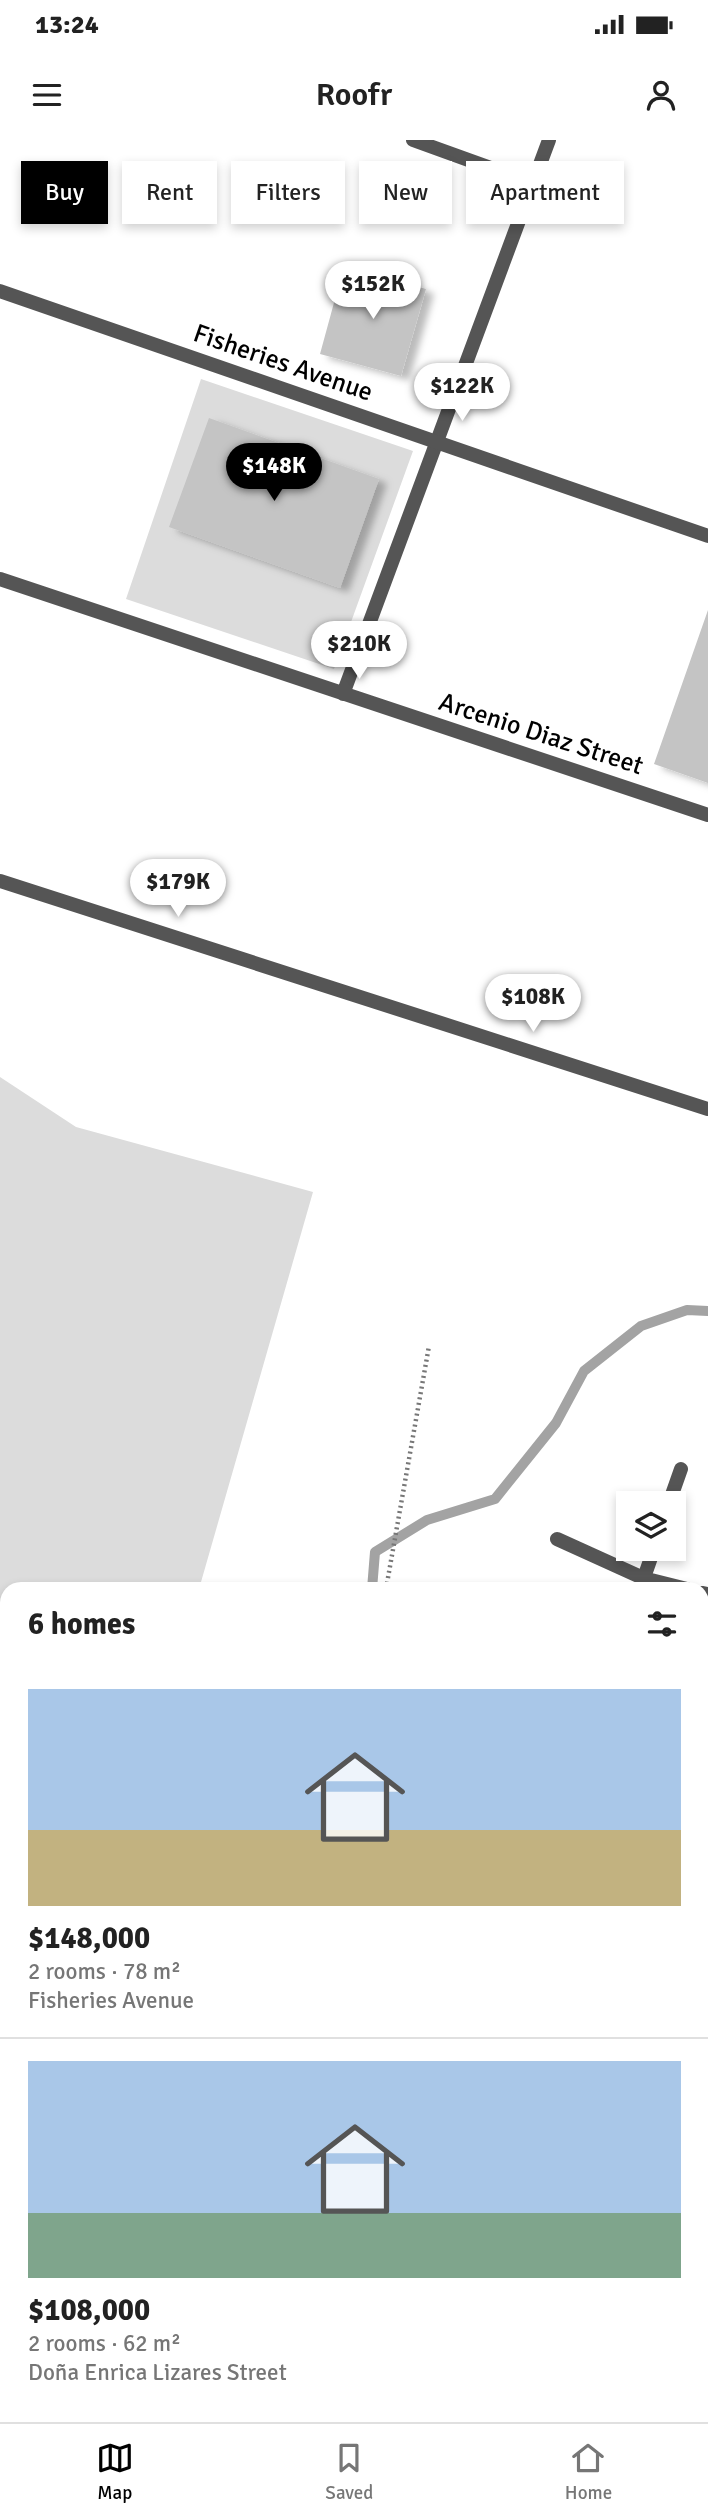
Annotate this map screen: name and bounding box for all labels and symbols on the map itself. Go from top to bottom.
pin: $152K [324,262,422,321]
street label: Fisheries Avenue [189,317,377,409]
pin: $122K [413,364,511,423]
pin: $148K [225,444,323,503]
pin: $210K [310,622,408,681]
street label: Arcenio Diaz Street [435,686,647,782]
pin: $179K [129,860,227,919]
pin: $108K [484,974,582,1034]

